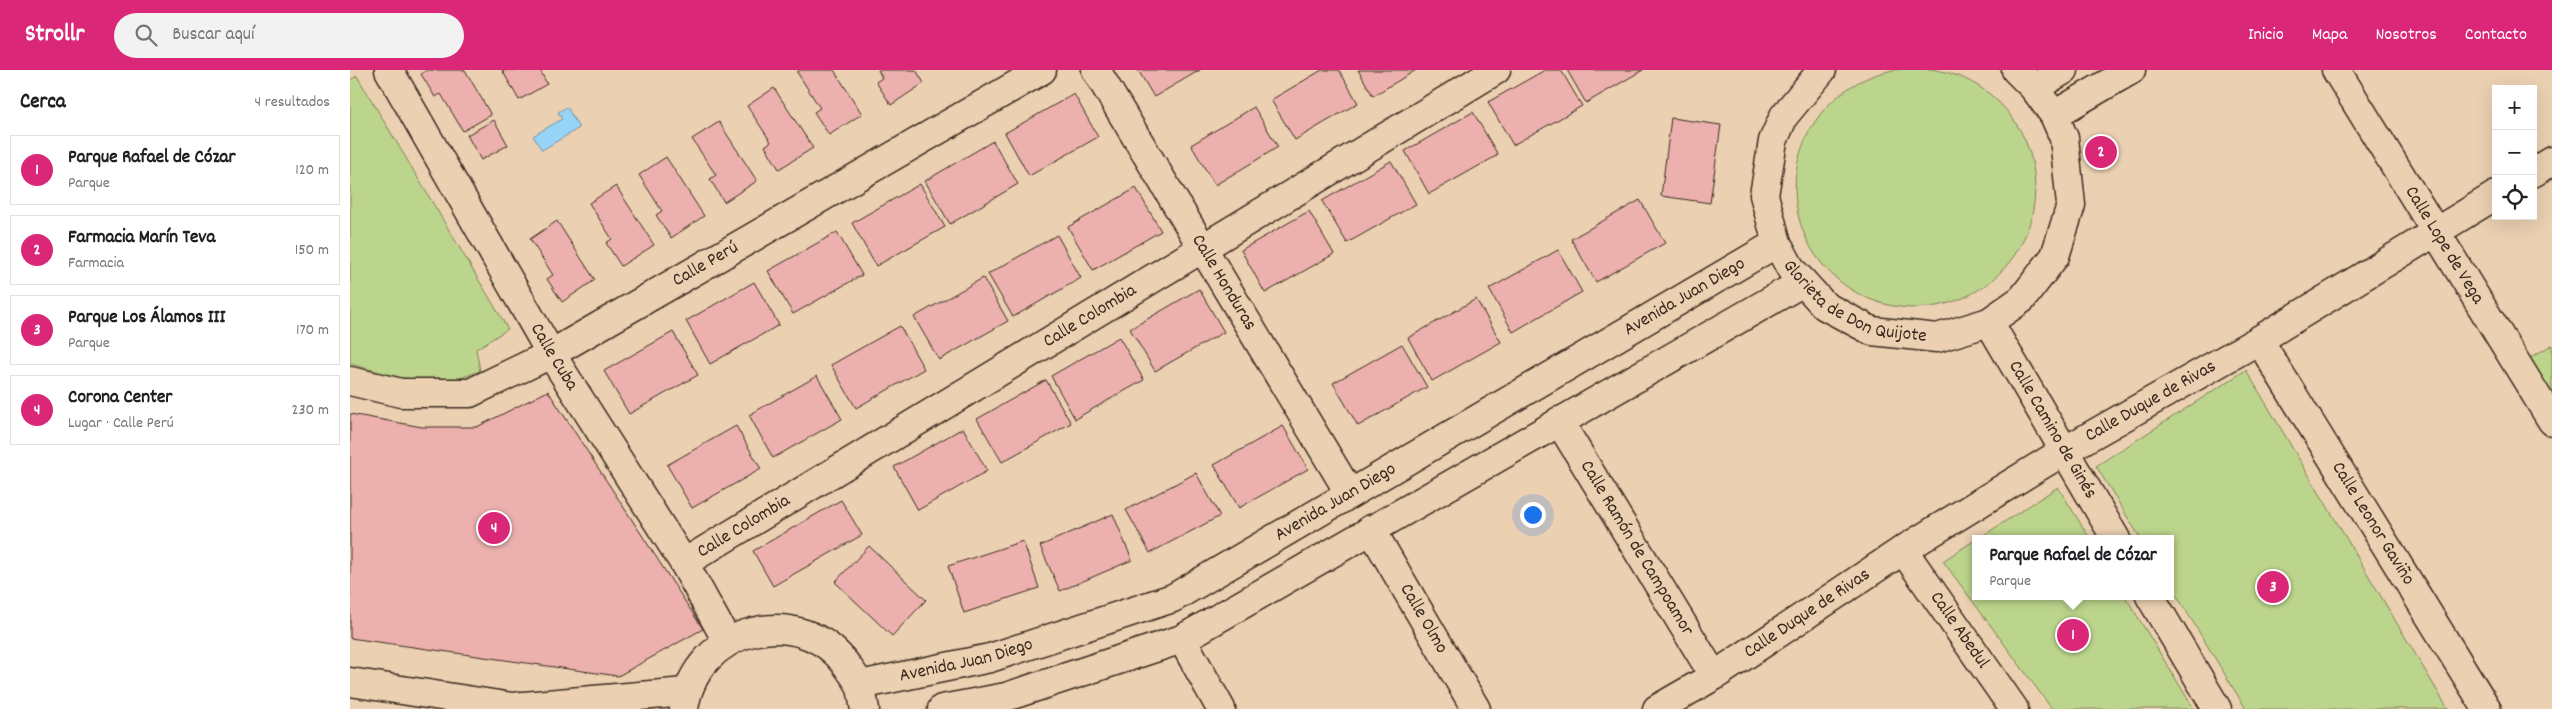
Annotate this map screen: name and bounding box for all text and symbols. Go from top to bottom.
search box [114,13,464,58]
text: Strollr [25,18,84,52]
icon: search [132,21,160,49]
text: Buscar aquí [172,22,255,49]
text: Inicio [2248,23,2284,48]
text: Mapa [2312,23,2347,48]
text: Nosotros [2375,23,2437,48]
text: Contacto [2465,23,2527,48]
map controls [2492,85,2537,220]
button: + [2492,85,2537,130]
text: Cerca [20,88,66,118]
text: 4 resultados [255,91,330,114]
button: − [2492,130,2537,175]
pin: 2 [2085,133,2117,171]
text: Parque Rafael de Cózar [68,145,236,172]
text: 1 [35,159,39,182]
text: 120 m [295,159,329,182]
text: Parque [68,172,110,195]
button: locate [2492,175,2537,220]
street label: Calle Lope de Vega [2397,181,2491,311]
text: Farmacia Marín Teva [68,225,215,252]
street label: Calle Honduras [1184,229,1263,336]
street label: Calle Perú [668,235,744,294]
text: 2 [34,239,41,262]
text: 150 m [295,239,329,262]
street label: Avenida Juan Diego [1619,251,1751,343]
text: Farmacia [68,252,124,275]
street label: Glorieta de Don Quijote [1775,255,1928,350]
street label: Calle Colombia [1038,277,1143,355]
text: Parque Los Álamos III [68,305,225,332]
street label: Calle Cuba [523,318,585,397]
text: 3 [33,319,41,342]
text: 170 m [296,319,329,342]
text: Parque [68,332,110,355]
street label: Calle Duque de Rivas [2080,353,2221,450]
street label: Calle Camino de Ginés [2001,356,2103,504]
text: Corona Center [68,385,172,412]
text: 4 [34,399,40,422]
text: 230 m [292,399,329,422]
text: Lugar · Calle Perú [68,412,174,435]
street label: Avenida Juan Diego [1270,456,1401,549]
street label: Calle Ramón de Campoamor [1573,456,1700,641]
street label: Calle Leonor Gaviño [2324,457,2421,591]
street label: Calle Colombia [692,487,796,565]
your location [1520,502,1546,528]
pin: 4 [478,509,510,547]
popup [1972,535,2174,600]
text: Parque Rafael de Cózar [1989,543,2157,570]
street label: Calle Duque de Rivas [1739,562,1876,666]
pin: 3 [2257,568,2289,606]
text: Parque [1989,570,2031,593]
street label: Calle Olmo [1392,579,1454,659]
street label: Calle Abedul [1923,586,1996,675]
pin: 1 [2057,616,2089,654]
street label: Avenida Juan Diego [897,631,1037,690]

